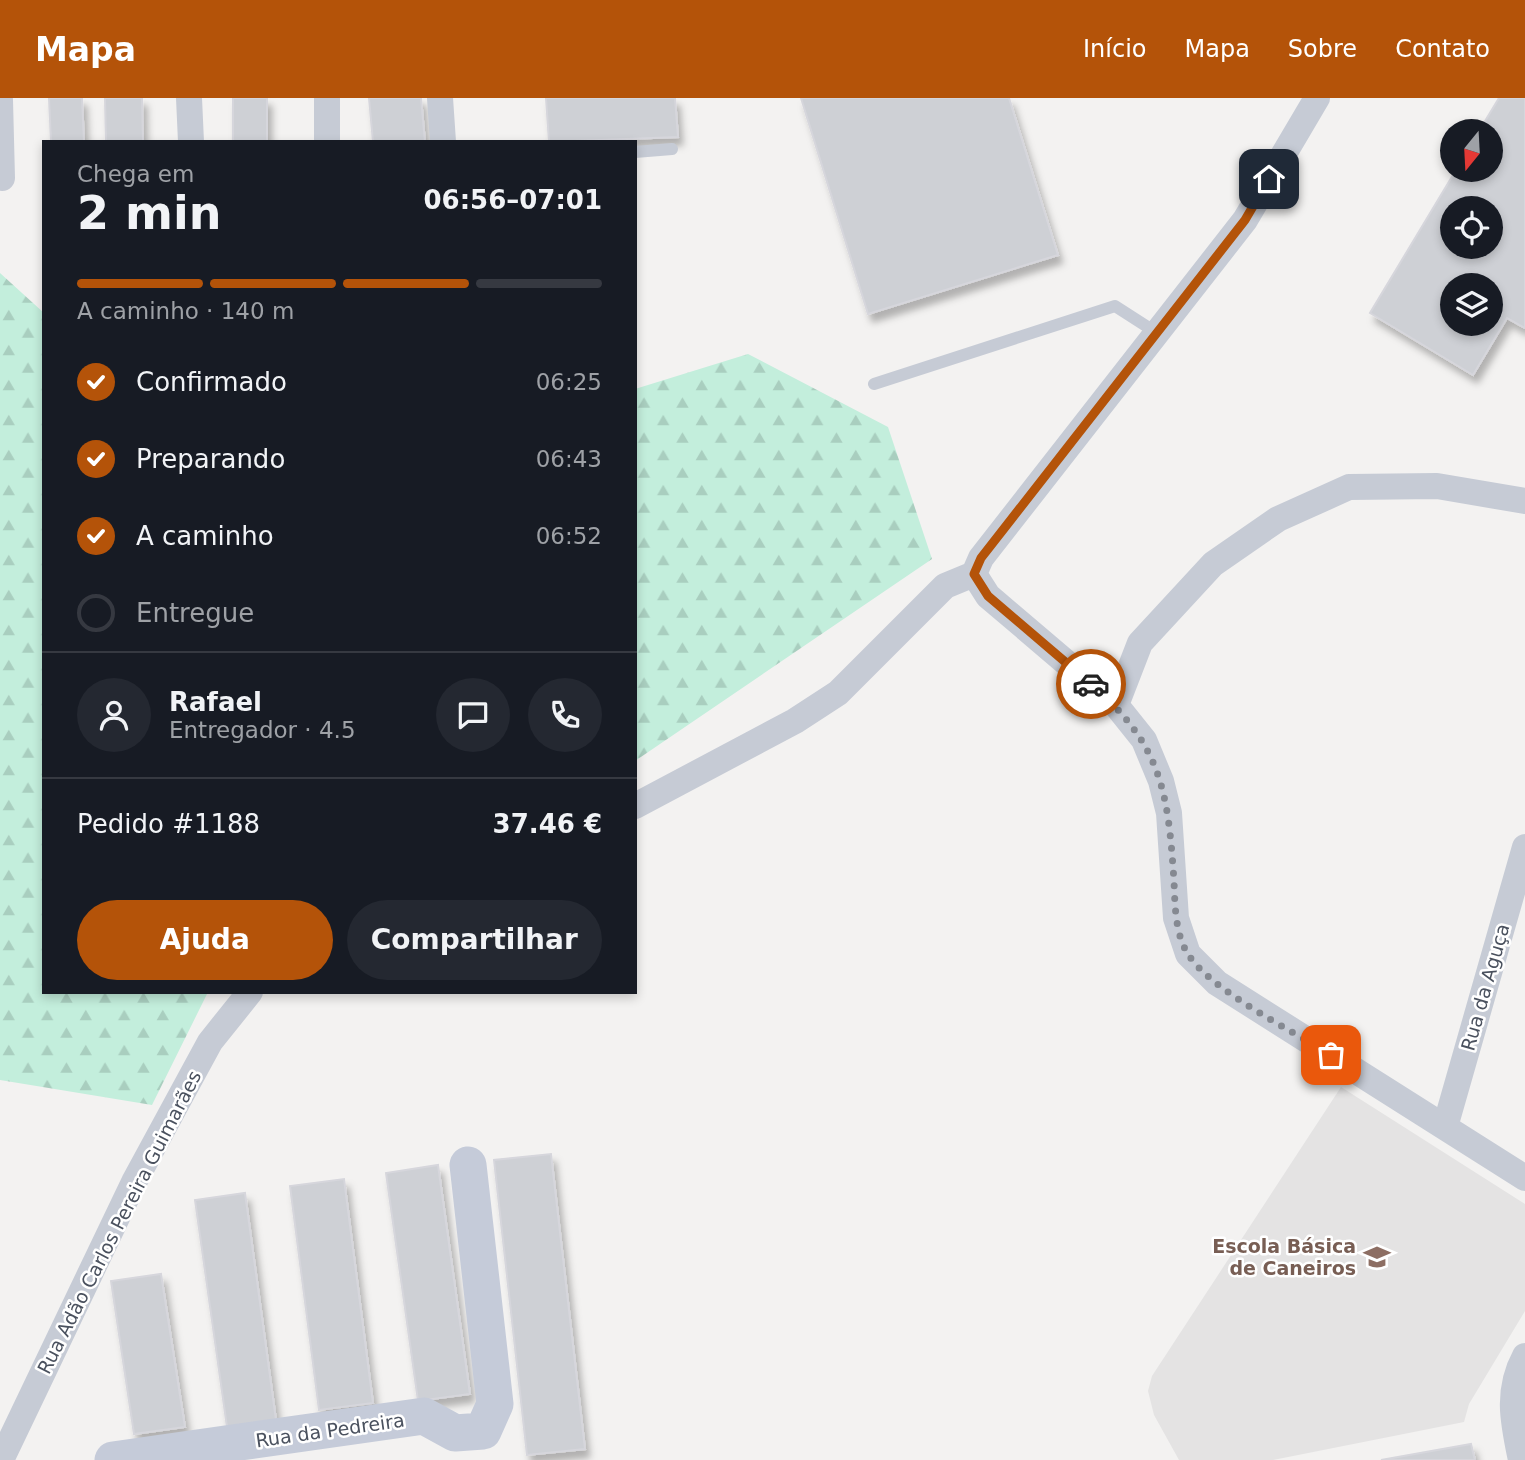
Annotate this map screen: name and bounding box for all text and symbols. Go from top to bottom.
text: Mapa [35,30,136,69]
text: Início [1083,35,1147,63]
text: Mapa [1185,35,1250,63]
text: Sobre [1288,35,1357,63]
text: Contato [1395,35,1490,63]
north arrow [1440,119,1503,182]
map controls [1440,119,1503,336]
pin [1239,149,1299,209]
icon: home [1250,160,1288,198]
text: Chega em [77,161,194,187]
text: 06:56–07:01 [423,185,602,215]
text: 2 min [77,186,221,240]
button: locate [1440,196,1503,259]
button: layers [1440,273,1503,336]
text: A caminho · 140 m [77,298,294,324]
icon: check [77,363,115,401]
text: Confirmado [136,367,287,397]
text: 06:25 [536,369,602,395]
icon: check [77,440,115,478]
text: Preparando [136,444,285,474]
text: 06:43 [536,446,602,472]
icon: check [77,517,115,555]
text: A caminho [136,521,274,551]
text: 06:52 [536,523,602,549]
text: Entregue [136,598,254,628]
courier [1056,649,1126,719]
icon: car [1072,665,1110,703]
button: person [77,678,151,752]
button: chat [436,678,510,752]
button: phone [528,678,602,752]
text: Rafael [169,687,262,717]
text: Entregador · 4.5 [169,717,356,743]
text: Pedido #1188 [77,809,260,839]
text: 37.46 € [493,809,602,839]
button: Ajuda [77,900,333,980]
button: Compartilhar [347,900,602,980]
street label: Rua da Aguça [1456,921,1514,1053]
pin [1301,1025,1361,1085]
icon: bag [1312,1036,1350,1074]
street label: Rua Adão Carlos Pereira Guimarães [33,1067,205,1377]
place label: Escola Básica de Caneiros [1212,1235,1356,1279]
school or university icon: Escola Básica de Caneiros [1362,1242,1392,1272]
street label: Rua da Pedreira [254,1409,406,1451]

